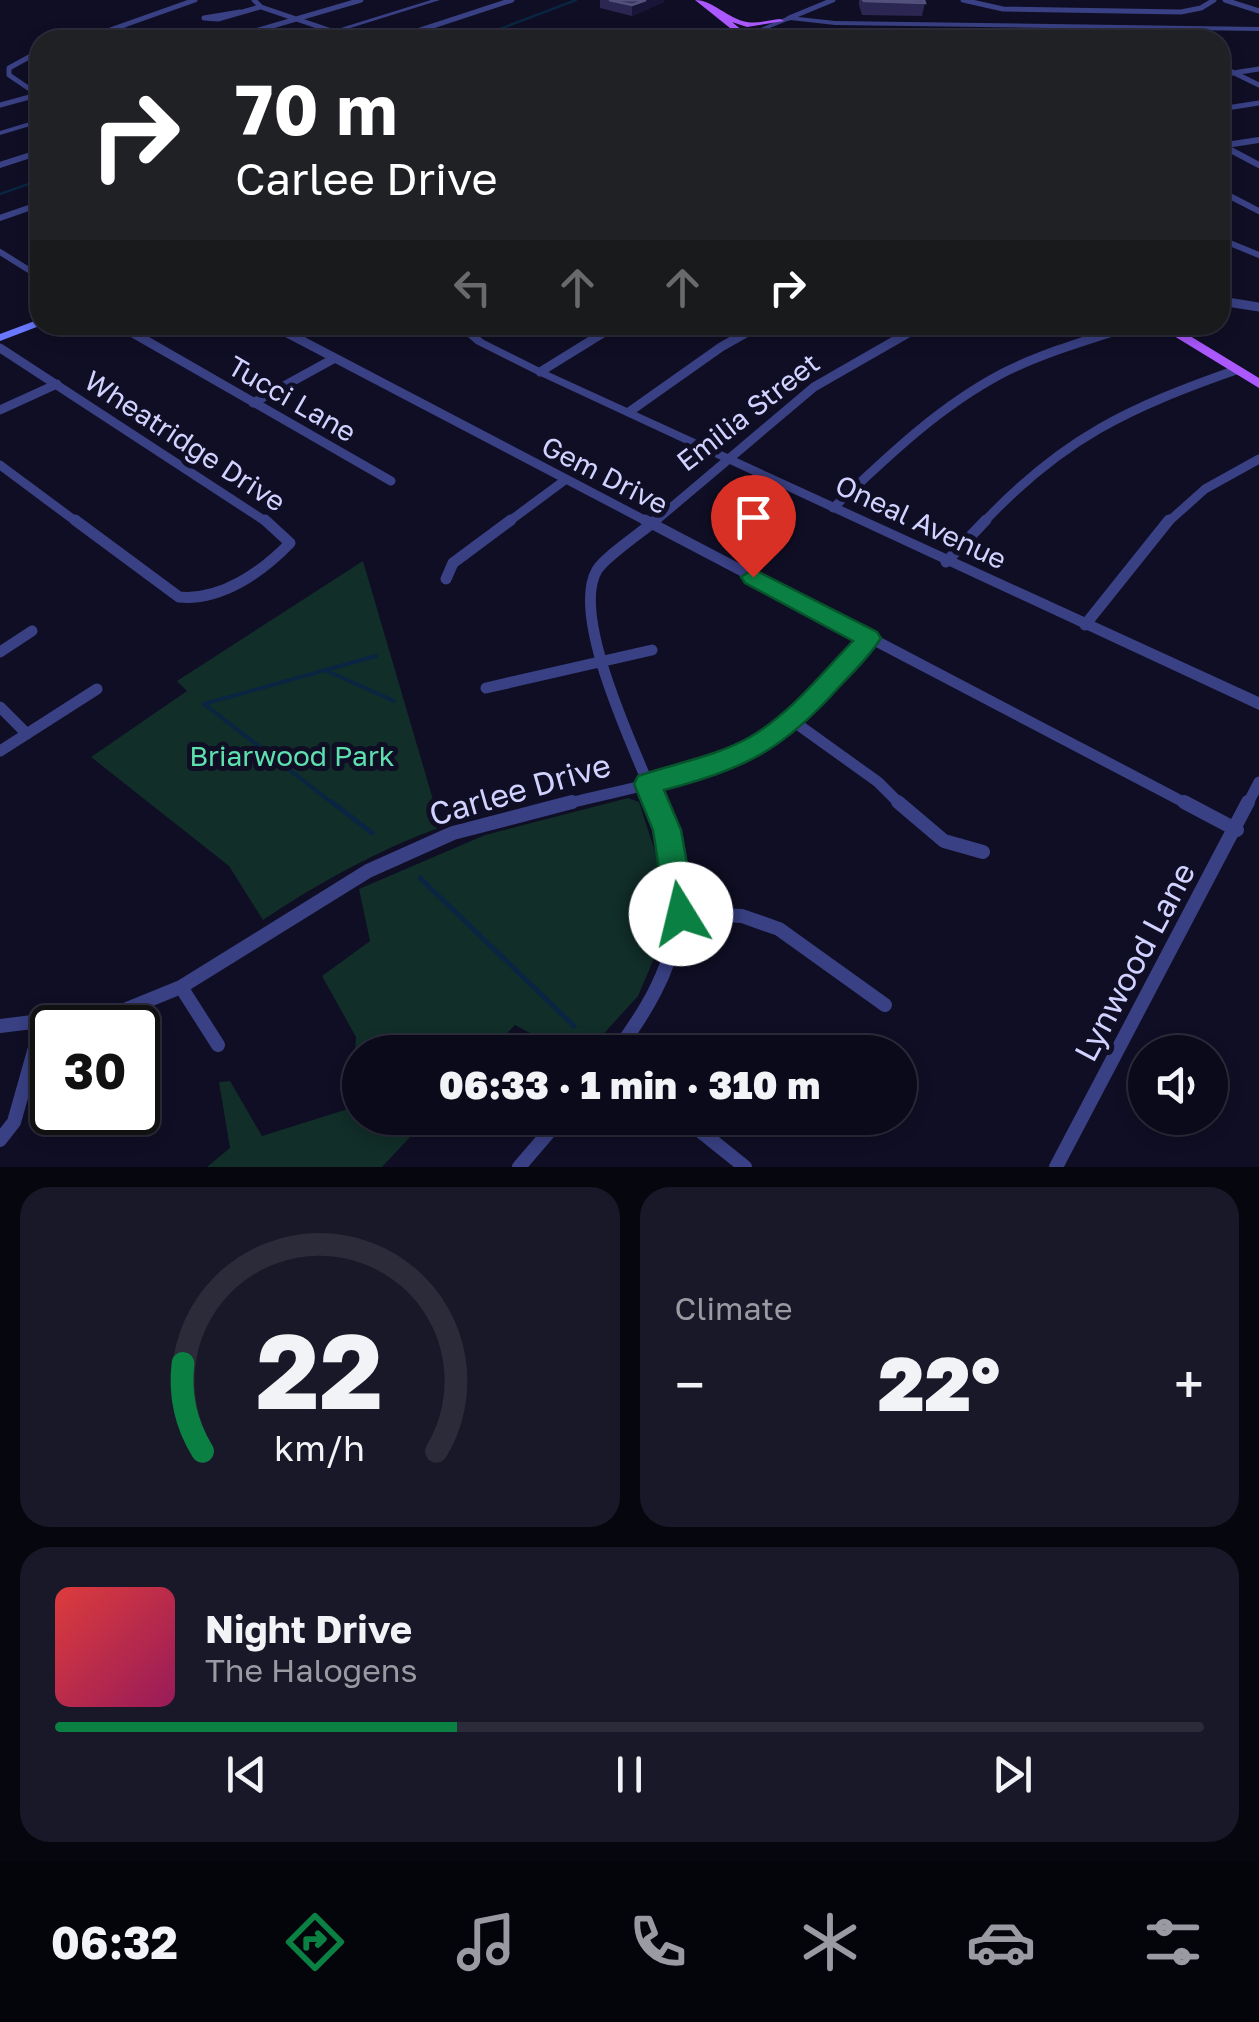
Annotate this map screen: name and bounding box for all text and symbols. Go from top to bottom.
text: 70 m [235,66,397,150]
icon: right [70,70,200,200]
text: Carlee Drive [235,151,498,205]
icon: left [445,260,500,315]
icon: ahead [550,260,605,315]
icon: ahead [655,260,710,315]
icon: right [760,260,815,315]
street label: Emilia Street [670,346,825,477]
street label: Tucci Lane [222,349,362,448]
street label: Wheatridge Drive [79,363,292,518]
street label: Gem Drive [537,429,674,520]
street label: Oneal Avenue [830,468,1012,576]
pin [711,475,796,578]
icon: arrive [726,490,781,545]
park label: Briarwood Park [189,739,395,772]
street label: Carlee Drive [425,745,615,833]
street label: Lynwood Lane [1066,856,1202,1067]
position arrow [629,862,733,966]
speed limit sign: 30 [30,1005,160,1135]
map controls [1128,1035,1228,1135]
button: sound [1128,1035,1228,1135]
text: 06:33 · 1 min · 310 m [439,1062,820,1107]
text: Climate [675,1289,793,1327]
text: 22 [256,1307,383,1432]
text: 22° [878,1337,1000,1428]
text: − [675,1351,705,1417]
text: + [1174,1351,1204,1417]
text: km/h [274,1426,365,1469]
text: Night Drive [205,1606,412,1651]
text: The Halogens [205,1651,417,1689]
icon: previous [219,1747,274,1802]
icon: pause [602,1747,657,1802]
icon: next [985,1747,1040,1802]
icon: directions [280,1907,350,1977]
icon: music [451,1907,521,1977]
icon: phone [623,1907,693,1977]
icon: climate [795,1907,865,1977]
icon: car [966,1907,1036,1977]
icon: filters [1138,1907,1208,1977]
text: 06:32 [51,1915,178,1969]

